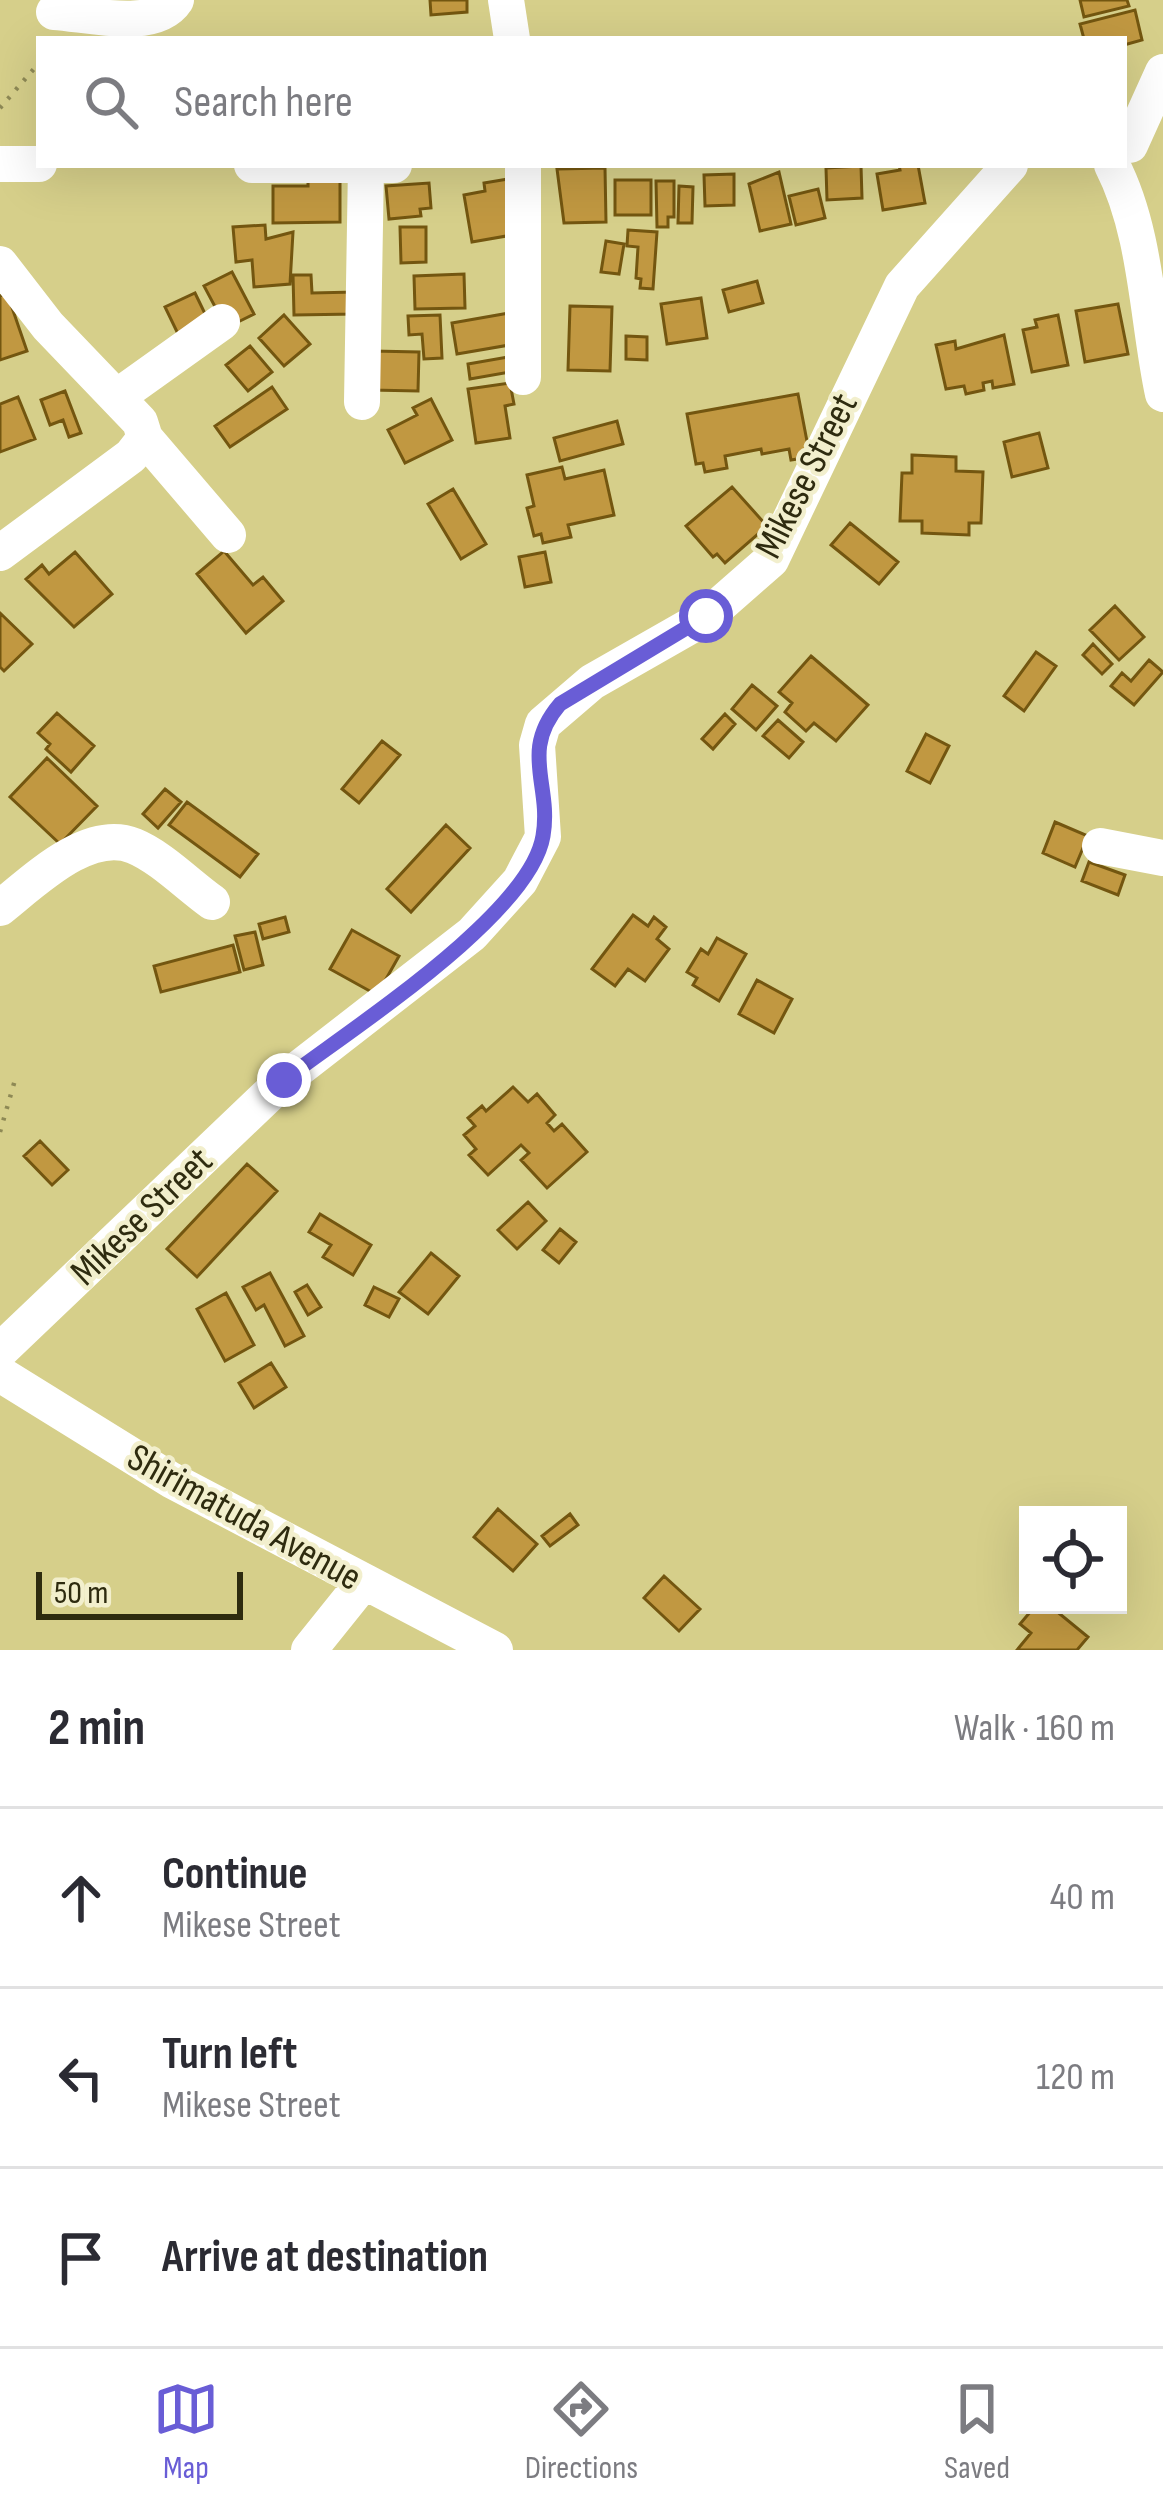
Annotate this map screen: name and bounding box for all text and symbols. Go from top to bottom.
search box [36,36,1127,168]
icon: search [78,69,144,135]
text: Search here [174,75,353,130]
street label: Mikese Street [746,386,868,566]
route start [679,589,733,643]
route end [257,1053,311,1107]
street label: Mikese Street [61,1138,223,1296]
street label: Shirimatuda Avenue [119,1434,369,1602]
map controls [1019,1506,1127,1614]
button: locate [1019,1506,1127,1614]
scale bar [36,1566,243,1619]
text: 50 m [54,1573,108,1613]
text: 2 min [48,1698,145,1759]
text: Walk · 160 m [954,1705,1115,1752]
text: Continue [162,1847,308,1902]
icon: ahead [48,1865,114,1931]
text: 40 m [1050,1874,1115,1921]
text: Mikese Street [162,1902,341,1949]
text: Turn left [162,2027,297,2082]
icon: left [48,2045,114,2111]
text: 120 m [1036,2054,1115,2101]
text: Mikese Street [162,2082,341,2129]
icon: arrive [48,2225,114,2291]
text: Arrive at destination [162,2230,488,2285]
tab: Map [153,2376,219,2488]
tab: Directions [525,2376,638,2488]
tab: Saved [944,2376,1010,2488]

